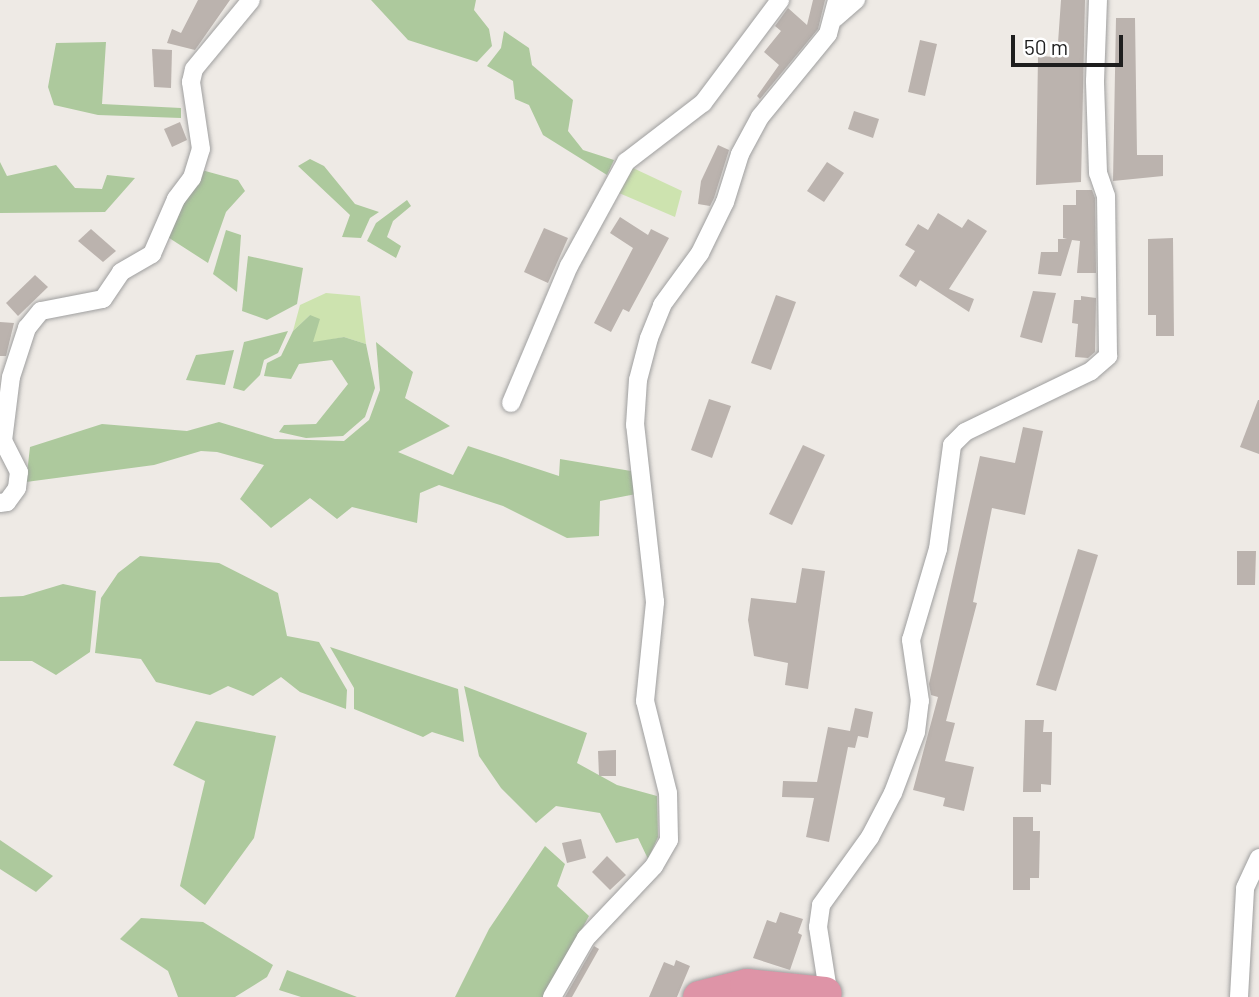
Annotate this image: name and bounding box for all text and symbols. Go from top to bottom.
scale bar [1014,21,1126,65]
text: 50 m [1024,34,1068,59]

